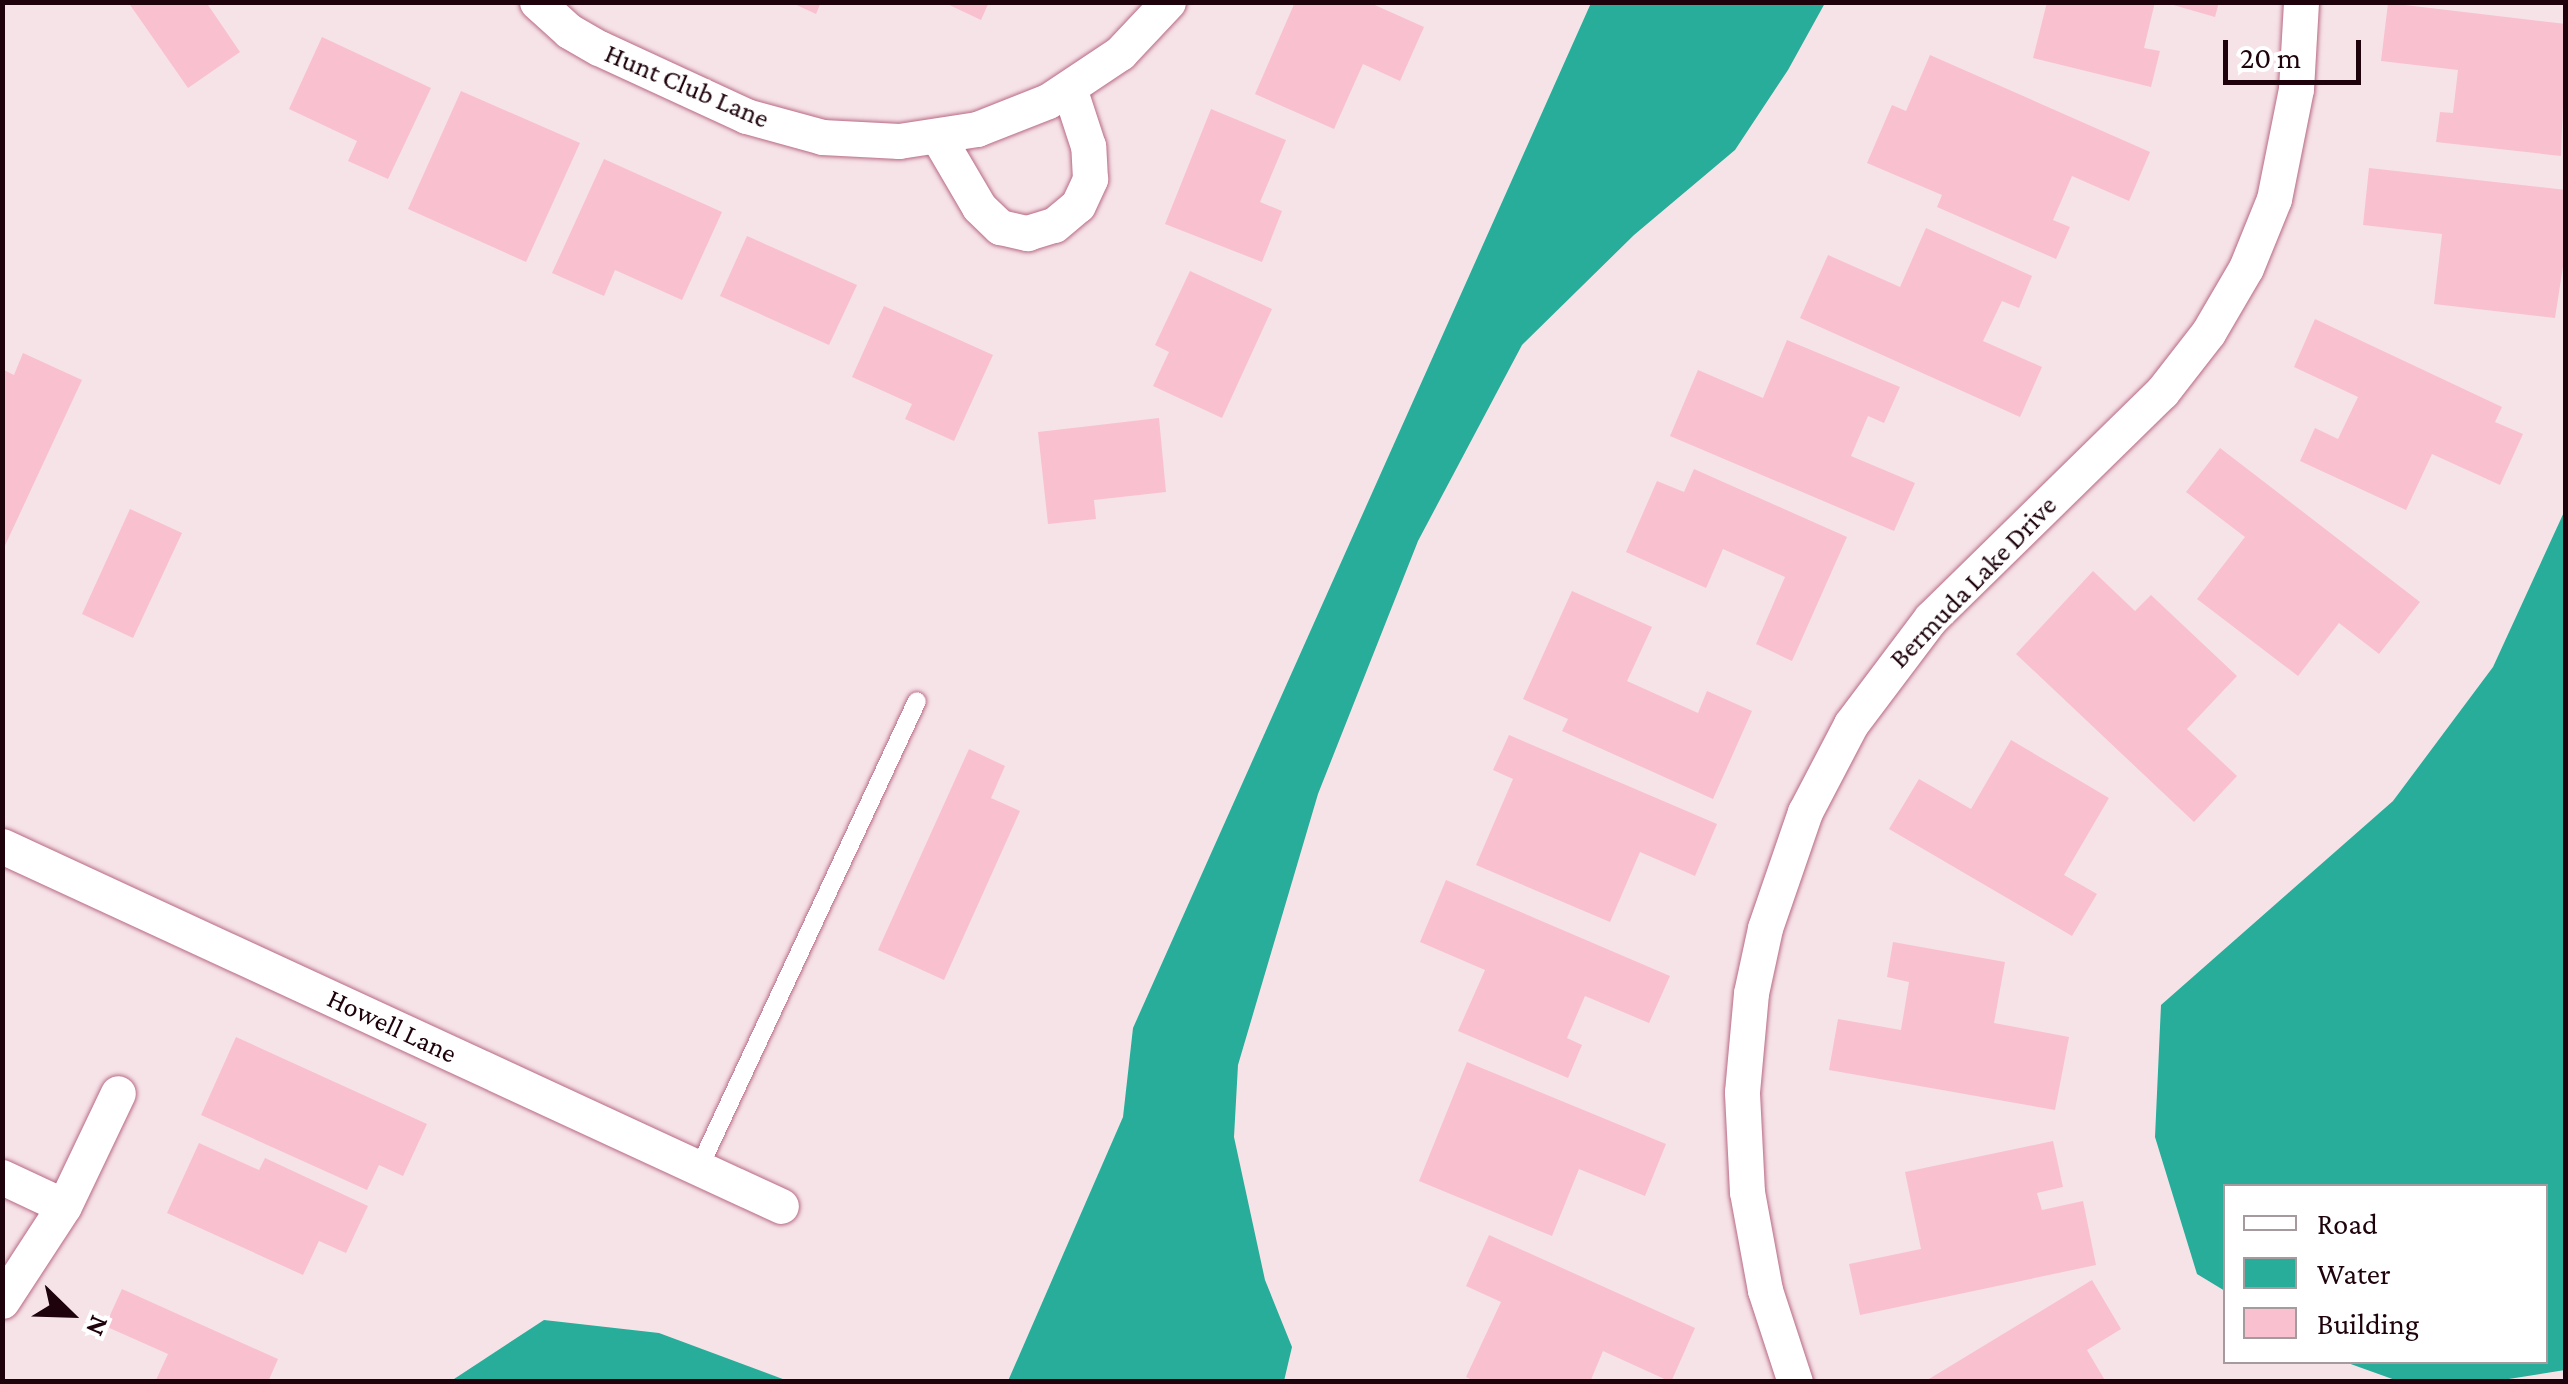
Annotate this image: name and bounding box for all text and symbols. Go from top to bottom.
scale bar [2228,20,2366,82]
street label: Hunt Club Lane [600,36,774,136]
text: 20 m [2240,41,2301,74]
street label: Bermuda Lake Drive [1882,489,2064,675]
street label: Howell Lane [322,981,462,1071]
legend [2223,1184,2548,1364]
text: Road [2317,1207,2378,1240]
text: Water [2317,1257,2391,1290]
north arrow [20,1264,120,1364]
text: Building [2317,1307,2419,1340]
text: N [80,1311,116,1341]

